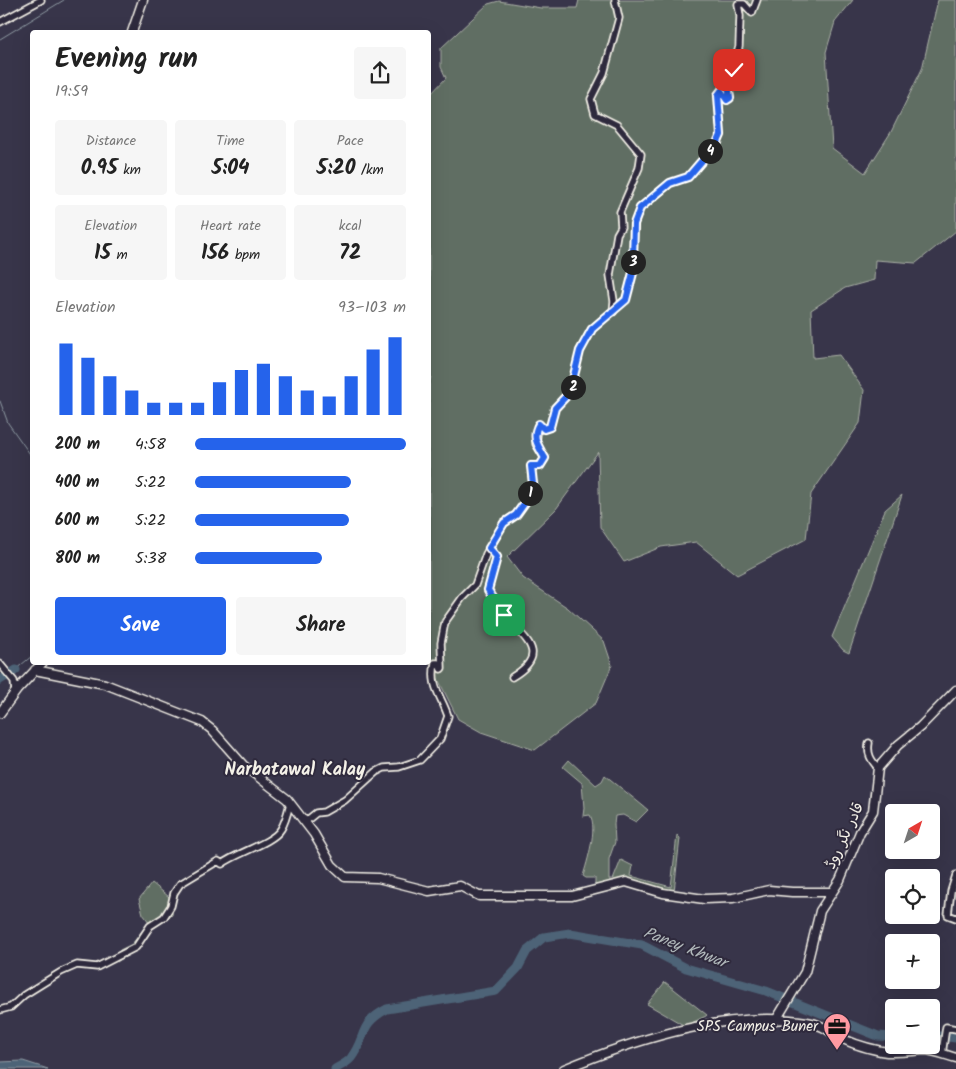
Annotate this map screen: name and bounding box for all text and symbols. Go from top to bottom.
text: Evening run [55,37,198,82]
button: share [354,47,406,99]
pin [713,49,755,91]
icon: check [720,56,748,84]
text: 19:59 [55,79,88,104]
text: Distance [86,130,136,152]
text: Time [216,130,245,152]
text: Pace [337,130,364,152]
pin: 4 [698,138,722,164]
text: 4 [707,140,714,162]
text: 0.95 [81,152,118,185]
text: 5:04 [211,152,250,185]
text: 5:20 [317,152,355,185]
text: km [118,159,141,181]
text: /km [355,159,384,181]
text: Elevation [84,215,137,237]
text: Heart rate [200,215,261,237]
text: kcal [339,215,362,237]
text: 15 [94,237,111,270]
text: 156 [201,237,229,270]
text: 72 [339,237,361,270]
text: m [111,244,128,266]
text: bpm [229,244,260,266]
pin: 3 [620,250,646,274]
text: 3 [630,251,637,273]
text: Elevation [55,295,116,320]
text: 93–103 m [338,295,406,320]
pin: 2 [560,374,586,400]
text: 2 [569,376,578,398]
text: 200 m [55,432,100,457]
text: 4:58 [135,432,166,457]
text: 400 m [55,470,99,495]
text: 5:22 [135,470,166,495]
pin: 1 [518,480,542,506]
text: 1 [528,482,533,504]
text: 600 m [55,508,99,533]
text: 5:22 [135,508,166,533]
text: 800 m [55,546,100,571]
text: 5:38 [135,546,166,571]
pin [483,594,525,636]
button: Save [55,597,226,655]
button: Share [236,597,406,655]
icon: arrive [490,601,518,629]
district label: Narbatawal Kalay [225,756,366,785]
street label: قادر نگر روڈ [819,799,871,873]
north arrow [885,804,940,859]
map controls [885,804,940,1054]
button: locate [885,869,940,924]
water label: Paney Khwar [640,921,734,977]
button: + [885,934,940,989]
button: − [885,999,940,1054]
office icon: SPS Campus Buner [822,1012,852,1051]
place label: SPS Campus Buner [697,1015,819,1039]

